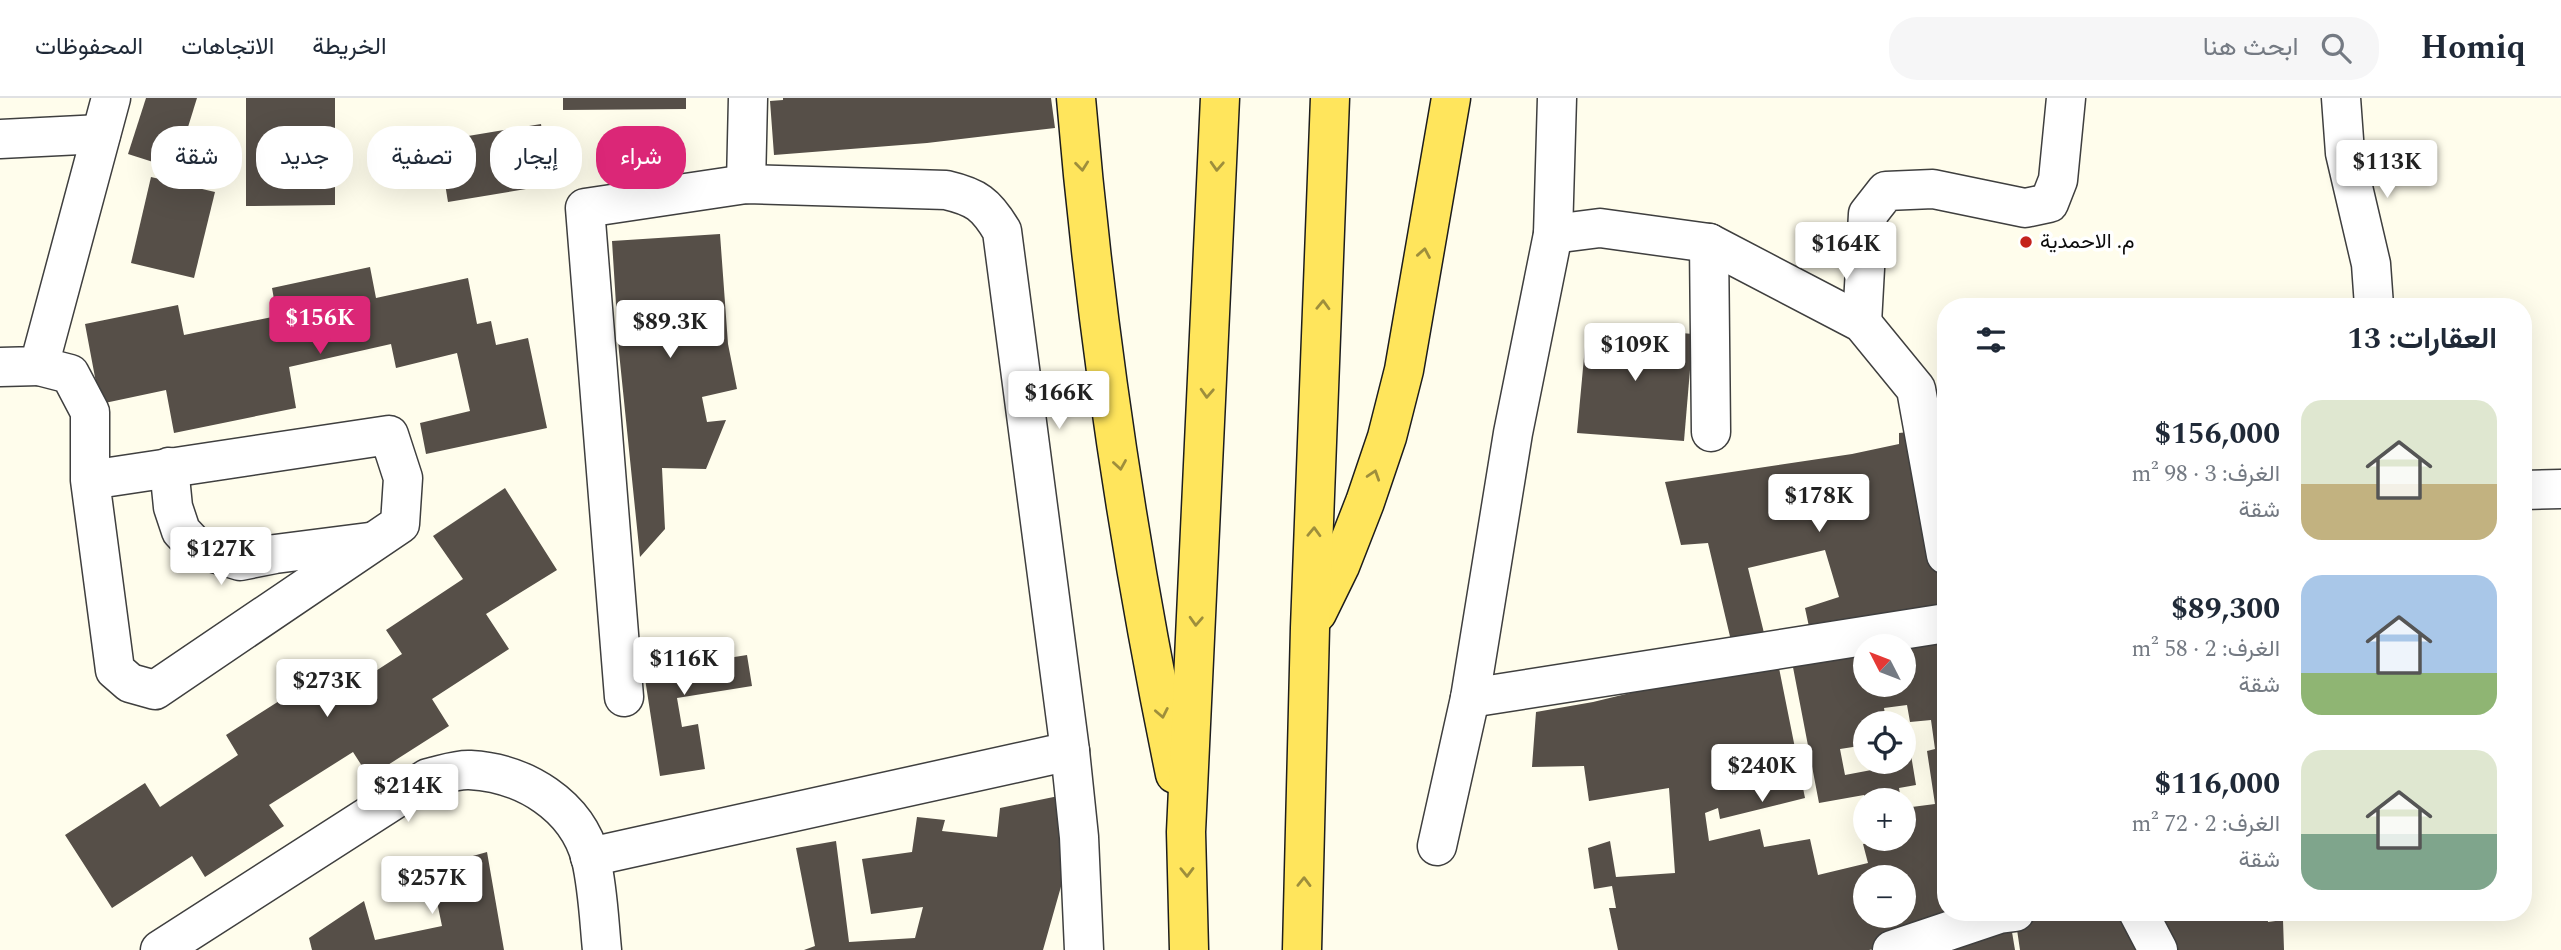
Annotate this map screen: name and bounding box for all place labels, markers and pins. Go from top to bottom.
pin: $113K [2338,140,2436,200]
pin: $164K [1797,222,1895,282]
place label: م. الاحمدية [2040,226,2135,258]
marker: م. الاحمدية [2018,234,2034,250]
pin: $156K [271,296,369,356]
pin: $89.3K [613,300,727,360]
pin: $109K [1586,324,1684,383]
pin: $166K [1010,372,1108,431]
pin: $178K [1770,474,1868,534]
pin: $127K [172,528,270,587]
pin: $116K [635,638,733,697]
pin: $273K [278,660,376,719]
pin: $240K [1713,744,1811,804]
pin: $214K [359,764,457,824]
pin: $257K [383,856,481,916]

